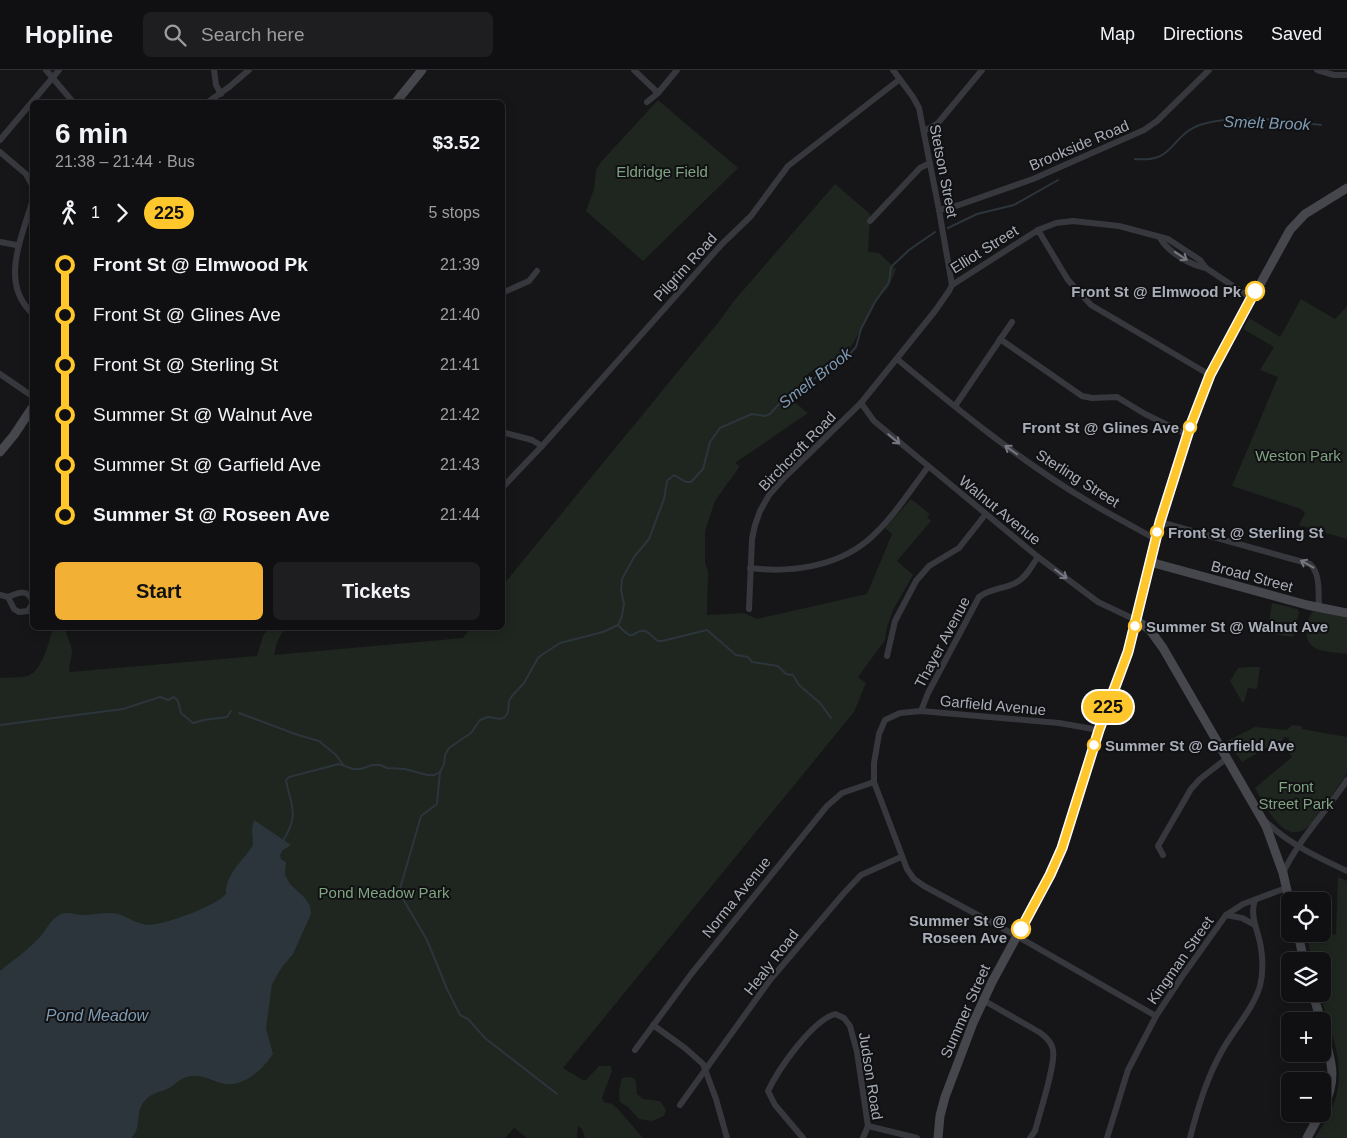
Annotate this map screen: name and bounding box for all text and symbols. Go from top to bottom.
search box [143,12,493,57]
text: Hopline [25,21,113,48]
icon: search [161,21,189,49]
text: Search here [201,24,305,45]
text: Map [1100,24,1135,44]
text: Directions [1163,24,1243,44]
text: Saved [1271,24,1322,44]
water label: Smelt Brook [1223,113,1312,133]
street label: Brookside Road [1027,116,1131,174]
text: 6 min [55,118,128,149]
street label: Stetson Street [927,123,962,220]
text: $3.52 [432,132,480,153]
text: 21:38 – 21:44 · Bus [55,153,195,170]
park label: Eldridge Field [616,163,708,180]
icon: walk [55,199,83,227]
icon: forward [108,199,136,227]
text: 225 [154,203,184,223]
text: 1 [91,204,100,221]
text: 5 stops [428,204,480,221]
street label: Elliot Street [947,221,1022,277]
street label: Pilgrim Road [650,229,720,305]
one-way arrow [1174,251,1188,261]
text: Front St @ Elmwood Pk [93,254,308,275]
text: 21:39 [440,256,480,273]
marker: Front St @ Elmwood Pk [1245,281,1265,301]
place label: Front St @ Elmwood Pk [1071,283,1242,300]
text: Front St @ Glines Ave [93,304,281,325]
text: 21:40 [440,306,480,323]
water label: Smelt Brook [775,344,855,412]
text: Front St @ Sterling St [93,354,278,375]
text: 21:41 [440,356,480,373]
text: Summer St @ Walnut Ave [93,404,313,425]
text: 21:42 [440,406,480,423]
street label: Birchcroft Road [755,408,839,494]
place label: Front St @ Glines Ave [1022,419,1179,436]
marker: Front St @ Glines Ave [1183,420,1197,434]
one-way arrow [887,433,900,444]
one-way arrow [1005,444,1018,455]
street label: Sterling Street [1033,446,1124,511]
park label: Weston Park [1255,447,1341,464]
text: Summer St @ Garfield Ave [93,454,321,475]
text: 21:43 [440,456,480,473]
street label: Walnut Avenue [956,472,1044,548]
text: Summer St @ Roseen Ave [93,504,330,525]
text: 21:44 [440,506,480,523]
place label: Front St @ Sterling St [1168,524,1323,541]
marker: Front St @ Sterling St [1150,525,1164,539]
street label: Broad Street [1209,557,1296,595]
one-way arrow [1299,559,1314,569]
button: Start [55,562,263,620]
button: Tickets [273,562,480,620]
one-way arrow [1054,569,1068,579]
street label: Thayer Avenue [911,594,973,690]
place label: Summer St @ Walnut Ave [1146,618,1328,635]
marker: Summer St @ Walnut Ave [1128,619,1142,633]
line badge: 225 [1079,691,1137,723]
street label: Garfield Avenue [939,692,1047,718]
text: 225 [1093,697,1123,717]
place label: Summer St @ Garfield Ave [1105,737,1294,754]
marker: Summer St @ Garfield Ave [1087,738,1101,752]
park label: Front Street Park [1258,778,1334,812]
street label: Norma Avenue [698,853,774,941]
park label: Pond Meadow Park [319,884,450,901]
map controls [1281,892,1331,1122]
button: locate [1281,892,1331,942]
place label: Summer St @ Roseen Ave [909,912,1007,946]
street label: Kingman Street [1143,912,1217,1007]
marker: Summer St @ Roseen Ave [1011,919,1031,939]
street label: Healy Road [740,926,802,998]
button: layers [1281,952,1331,1002]
street label: Summer Street [937,961,994,1061]
water label: Pond Meadow [46,1007,150,1024]
button: + [1281,1012,1331,1062]
street label: Judson Road [856,1031,886,1121]
button: − [1281,1072,1331,1122]

